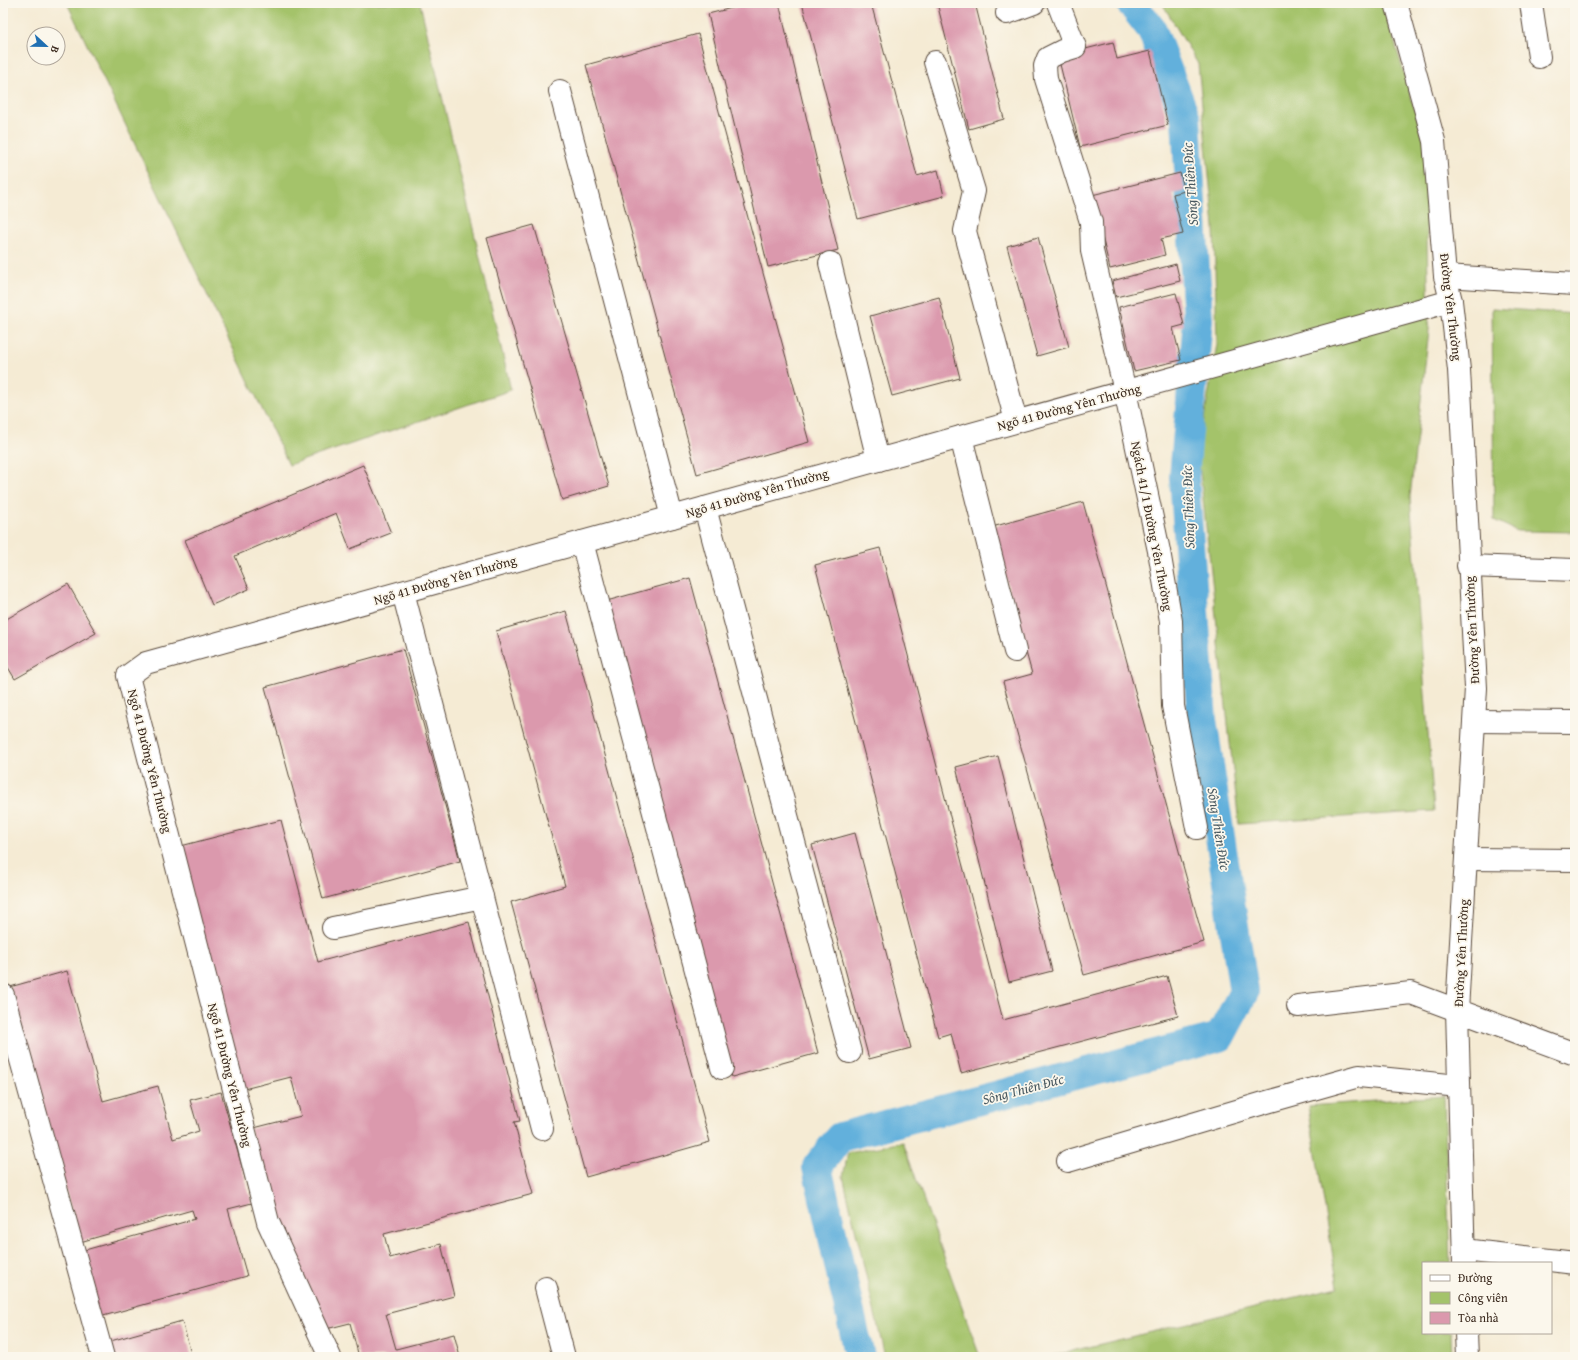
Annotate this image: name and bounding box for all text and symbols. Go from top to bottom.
north arrow [26,26,66,66]
text: B [47,44,64,56]
water label: Sông Thiên Đức [1177,141,1203,226]
street label: Đường Yên Thường [1435,252,1467,362]
street label: Ngõ 41 Đường Yên Thường [995,379,1143,435]
street label: Ngách 41/1 Đường Yên Thường [1126,440,1178,613]
street label: Ngõ 41 Đường Yên Thường [683,463,831,522]
water label: Sông Thiên Đức [1177,465,1199,549]
street label: Ngõ 41 Đường Yên Thường [371,550,519,609]
street label: Đường Yên Thường [1460,575,1484,684]
street label: Ngõ 41 Đường Yên Thường [123,687,177,835]
water label: Sông Thiên Đức [1203,786,1235,872]
street label: Đường Yên Thường [1449,898,1473,1007]
street label: Ngõ 41 Đường Yên Thường [203,1001,257,1149]
water label: Sông Thiên Đức [980,1068,1066,1109]
legend [1422,1262,1552,1334]
text: Đường [1458,1269,1492,1286]
text: Công viên [1458,1289,1508,1306]
text: Tòa nhà [1458,1309,1499,1326]

